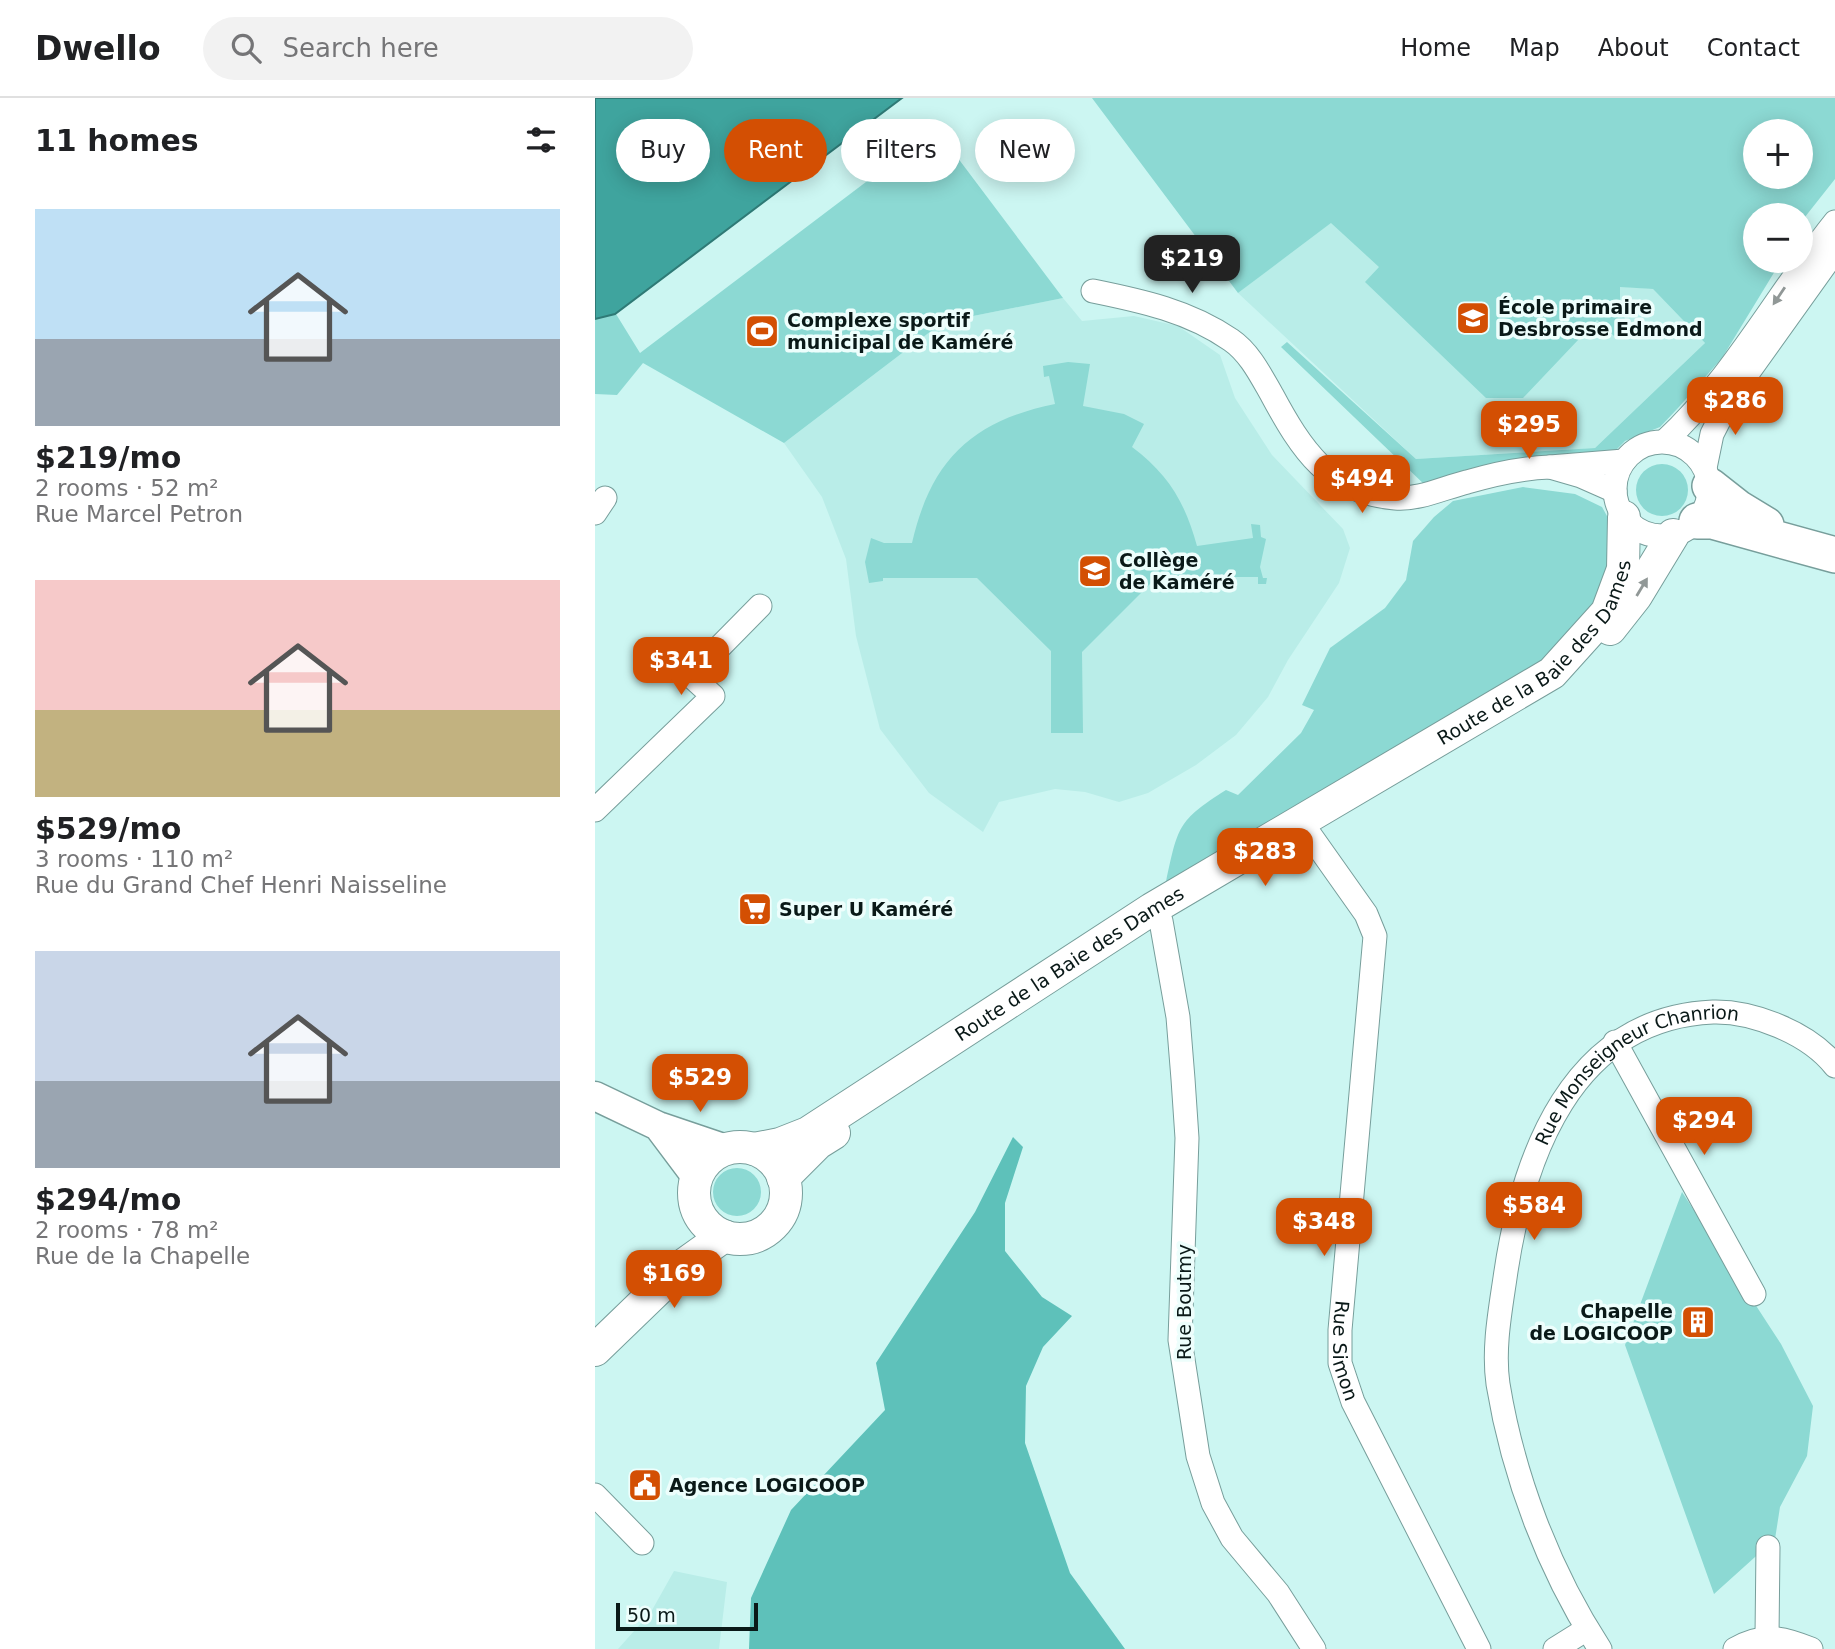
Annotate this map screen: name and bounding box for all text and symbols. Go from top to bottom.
search box [203,17,693,80]
text: Dwello [35,29,161,68]
icon: search [227,29,265,67]
text: Search here [283,33,439,63]
text: Home [1400,34,1471,62]
text: Map [1509,34,1560,62]
text: About [1598,34,1669,62]
text: Contact [1707,34,1800,62]
chip: Buy [616,119,710,182]
chip: Rent [724,119,827,182]
chip: Filters [841,119,961,182]
chip: New [975,119,1075,182]
map controls [1743,119,1813,273]
button: + [1743,119,1813,189]
icon: filters [522,121,560,159]
text: 11 homes [35,123,199,158]
button: − [1743,203,1813,273]
pin: $219 [1151,236,1233,295]
text: $219 [1160,245,1224,271]
icon: home [235,254,361,380]
one-way arrow [1772,287,1786,305]
place label: École primaire Desbrosse Edmond [1498,296,1703,340]
school or university icon: École primaire Desbrosse Edmond [1454,299,1492,337]
place label: Complexe sportif municipal de Kaméré [787,309,1013,353]
sports icon: Complexe sportif municipal de Kaméré [743,312,781,350]
pin: $286 [1694,378,1776,437]
text: $286 [1703,387,1767,413]
pin: $295 [1488,402,1570,461]
text: $295 [1497,411,1561,437]
text: $219/mo [35,440,181,475]
pin: $494 [1321,456,1403,515]
text: $494 [1330,465,1394,491]
text: 2 rooms · 52 m² [35,475,219,501]
text: Rue Marcel Petron [35,501,243,527]
place label: Collège de Kaméré [1119,549,1235,593]
school or university icon: Collège de Kaméré [1076,552,1114,590]
street label: Route de la Baie des Dames [1433,560,1634,749]
one-way arrow [1635,577,1648,597]
icon: home [235,625,361,751]
pin: $341 [640,638,722,697]
text: $341 [649,647,713,673]
text: $529/mo [35,811,181,846]
pin: $283 [1224,828,1306,888]
text: $283 [1233,838,1297,864]
text: 3 rooms · 110 m² [35,846,233,872]
text: Rue du Grand Chef Henri Naisseline [35,872,447,898]
street label: Route de la Baie des Dames [951,882,1188,1045]
supermarket icon: Super U Kaméré [736,890,774,928]
place label: Super U Kaméré [779,898,953,920]
icon: home [235,996,361,1122]
street label: Rue Monseigneur Chanrion [1530,1001,1741,1148]
pin: $529 [659,1054,741,1114]
text: $529 [668,1064,732,1090]
pin: $294 [1663,1098,1745,1157]
text: $294 [1672,1107,1736,1133]
text: $294/mo [35,1182,181,1217]
pin: $584 [1493,1182,1575,1242]
text: $584 [1502,1192,1566,1218]
pin: $348 [1283,1198,1365,1258]
text: $348 [1292,1208,1356,1234]
text: 2 rooms · 78 m² [35,1217,219,1243]
text: Rue de la Chapelle [35,1243,250,1269]
street label: Rue Boutmy [1173,1244,1195,1360]
pin: $169 [633,1250,715,1310]
text: $169 [642,1260,706,1286]
street label: Rue Simon [1329,1300,1363,1404]
place label: Chapelle de LOGICOOP [1529,1300,1673,1344]
building icon: Chapelle de LOGICOOP [1679,1303,1717,1341]
public building icon: Agence LOGICOOP [626,1466,664,1504]
place label: Agence LOGICOOP [669,1474,865,1496]
scale bar [616,1600,758,1632]
text: 50 m [627,1604,676,1626]

